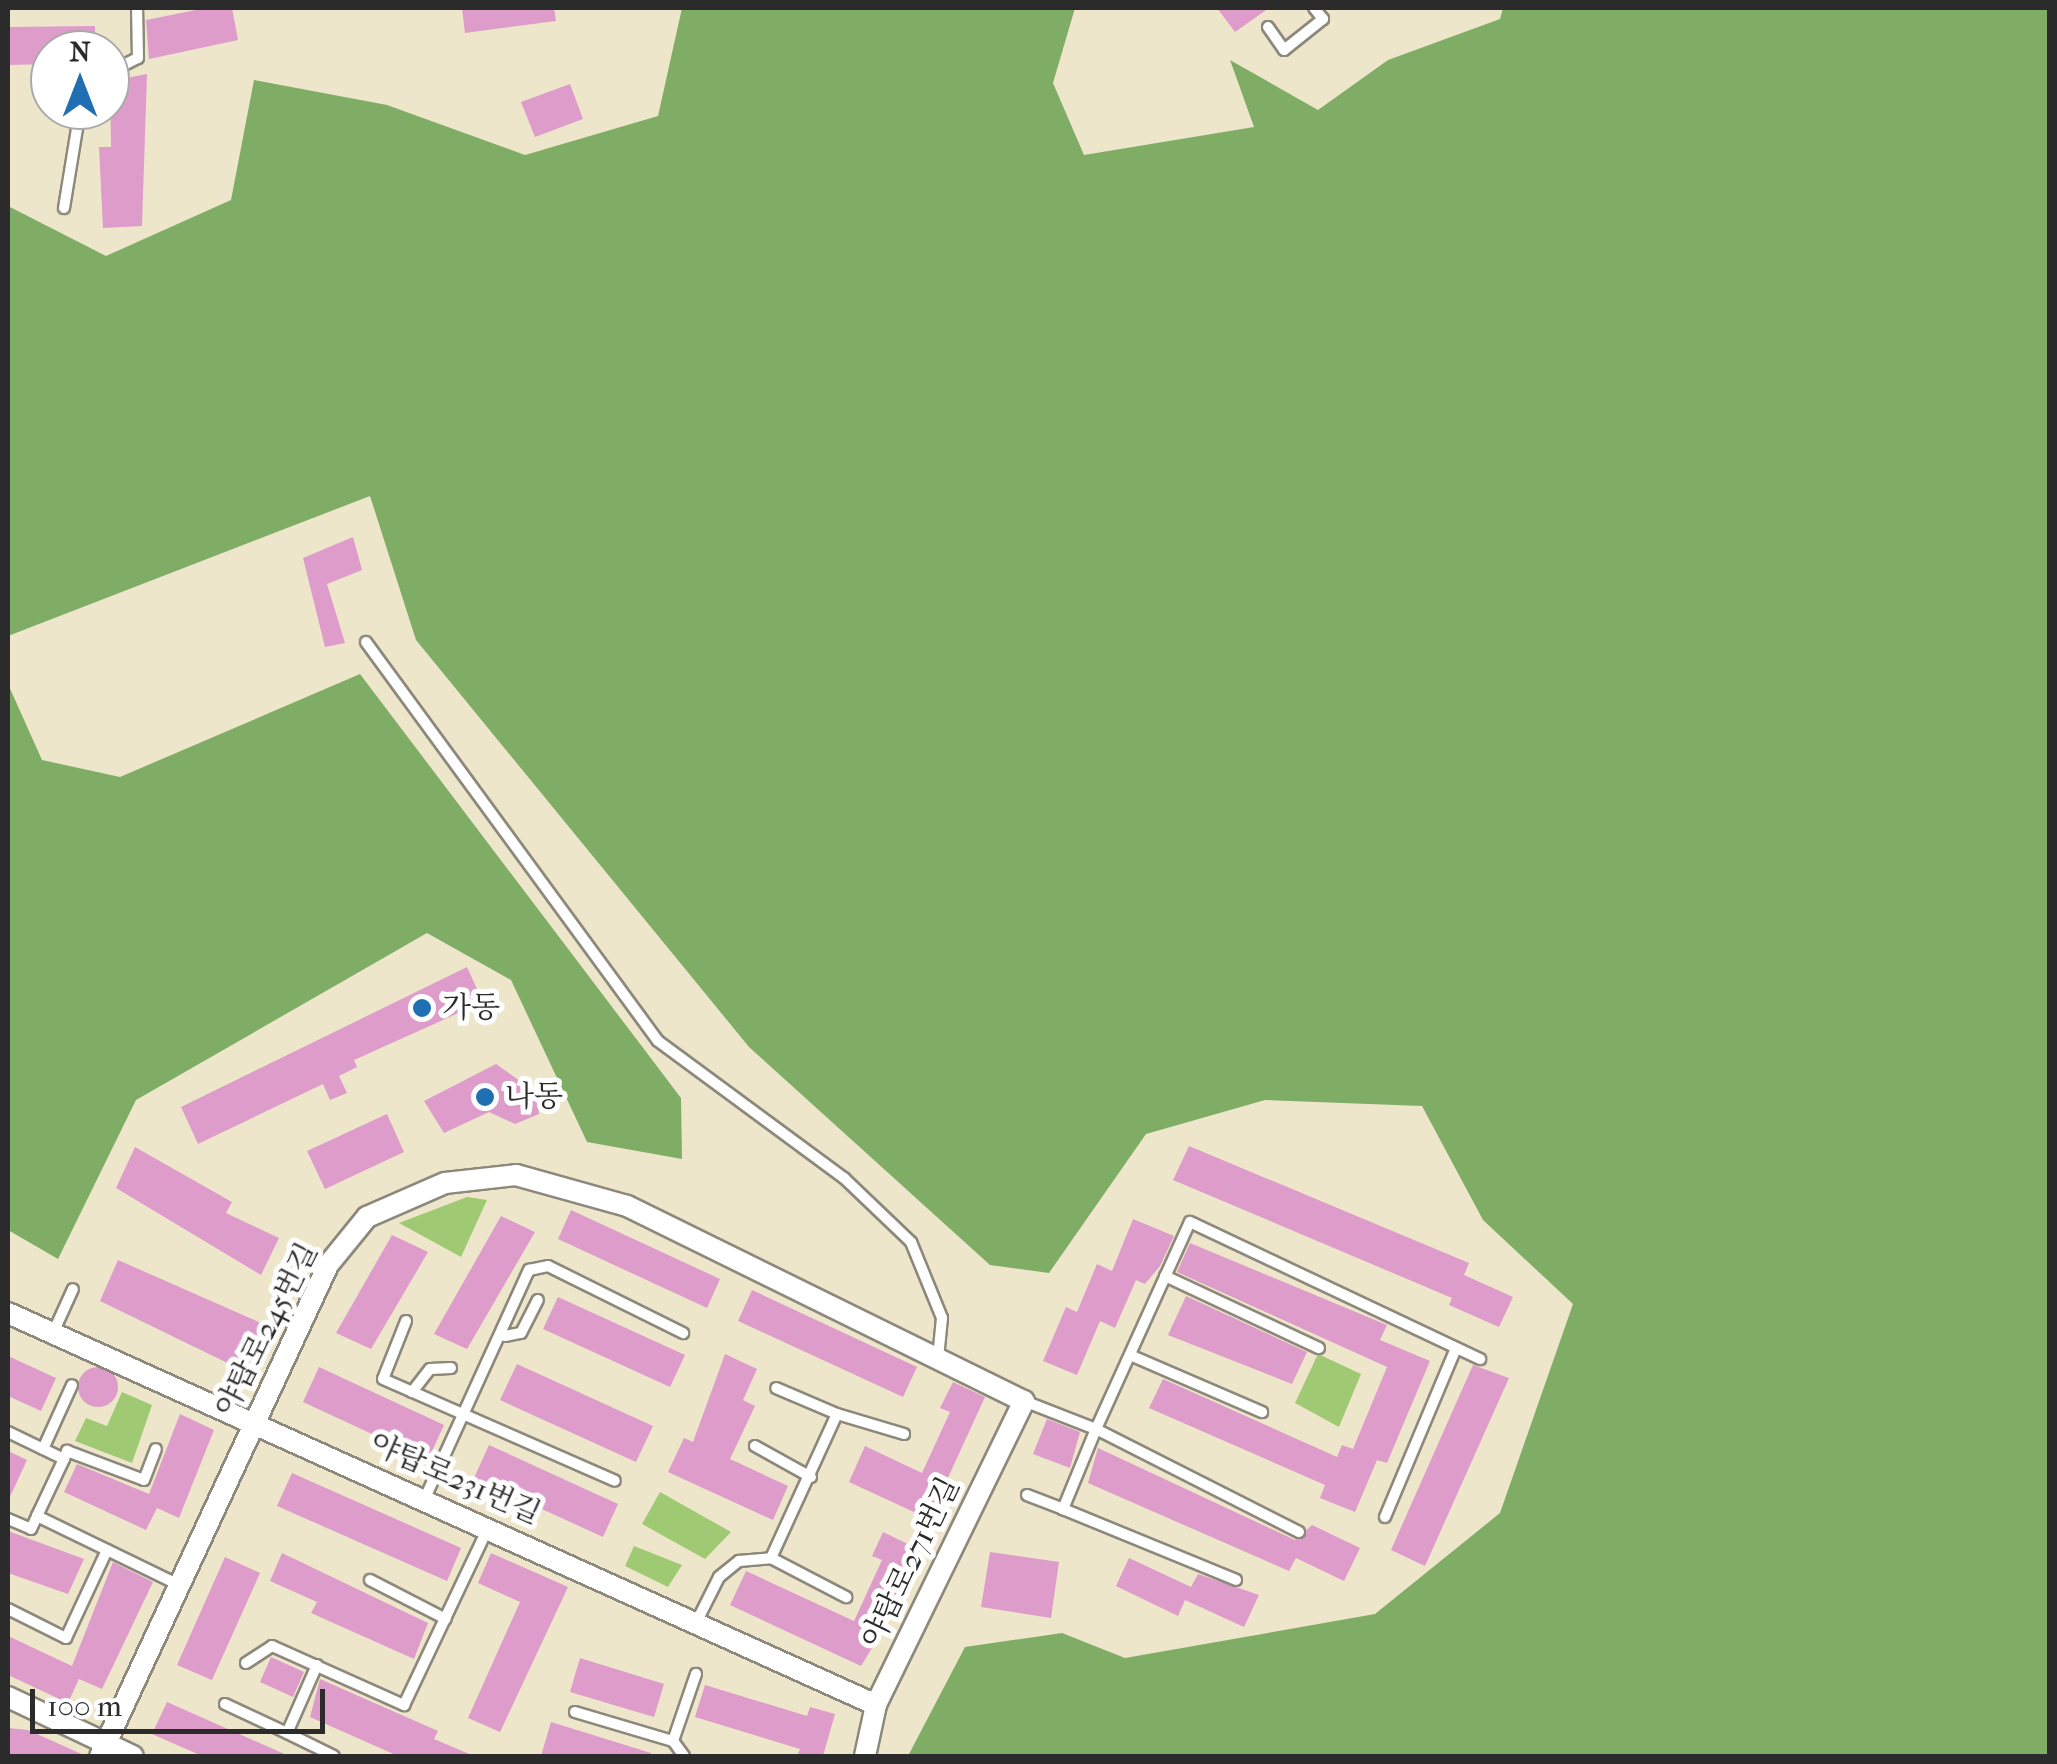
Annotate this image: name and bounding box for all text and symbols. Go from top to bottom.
north arrow [30,30,130,130]
text: N [69,35,91,68]
place label: 가동 [442,990,500,1026]
marker: 가동 [411,997,433,1019]
place label: 나동 [505,1079,563,1115]
marker: 나동 [474,1086,496,1108]
street label: 야탑로245번길 [208,1237,326,1423]
street label: 야탑로231번길 [364,1425,546,1533]
street label: 야탑로271번길 [854,1472,968,1654]
scale bar [35,1669,330,1731]
text: 100 m [47,1689,122,1724]

